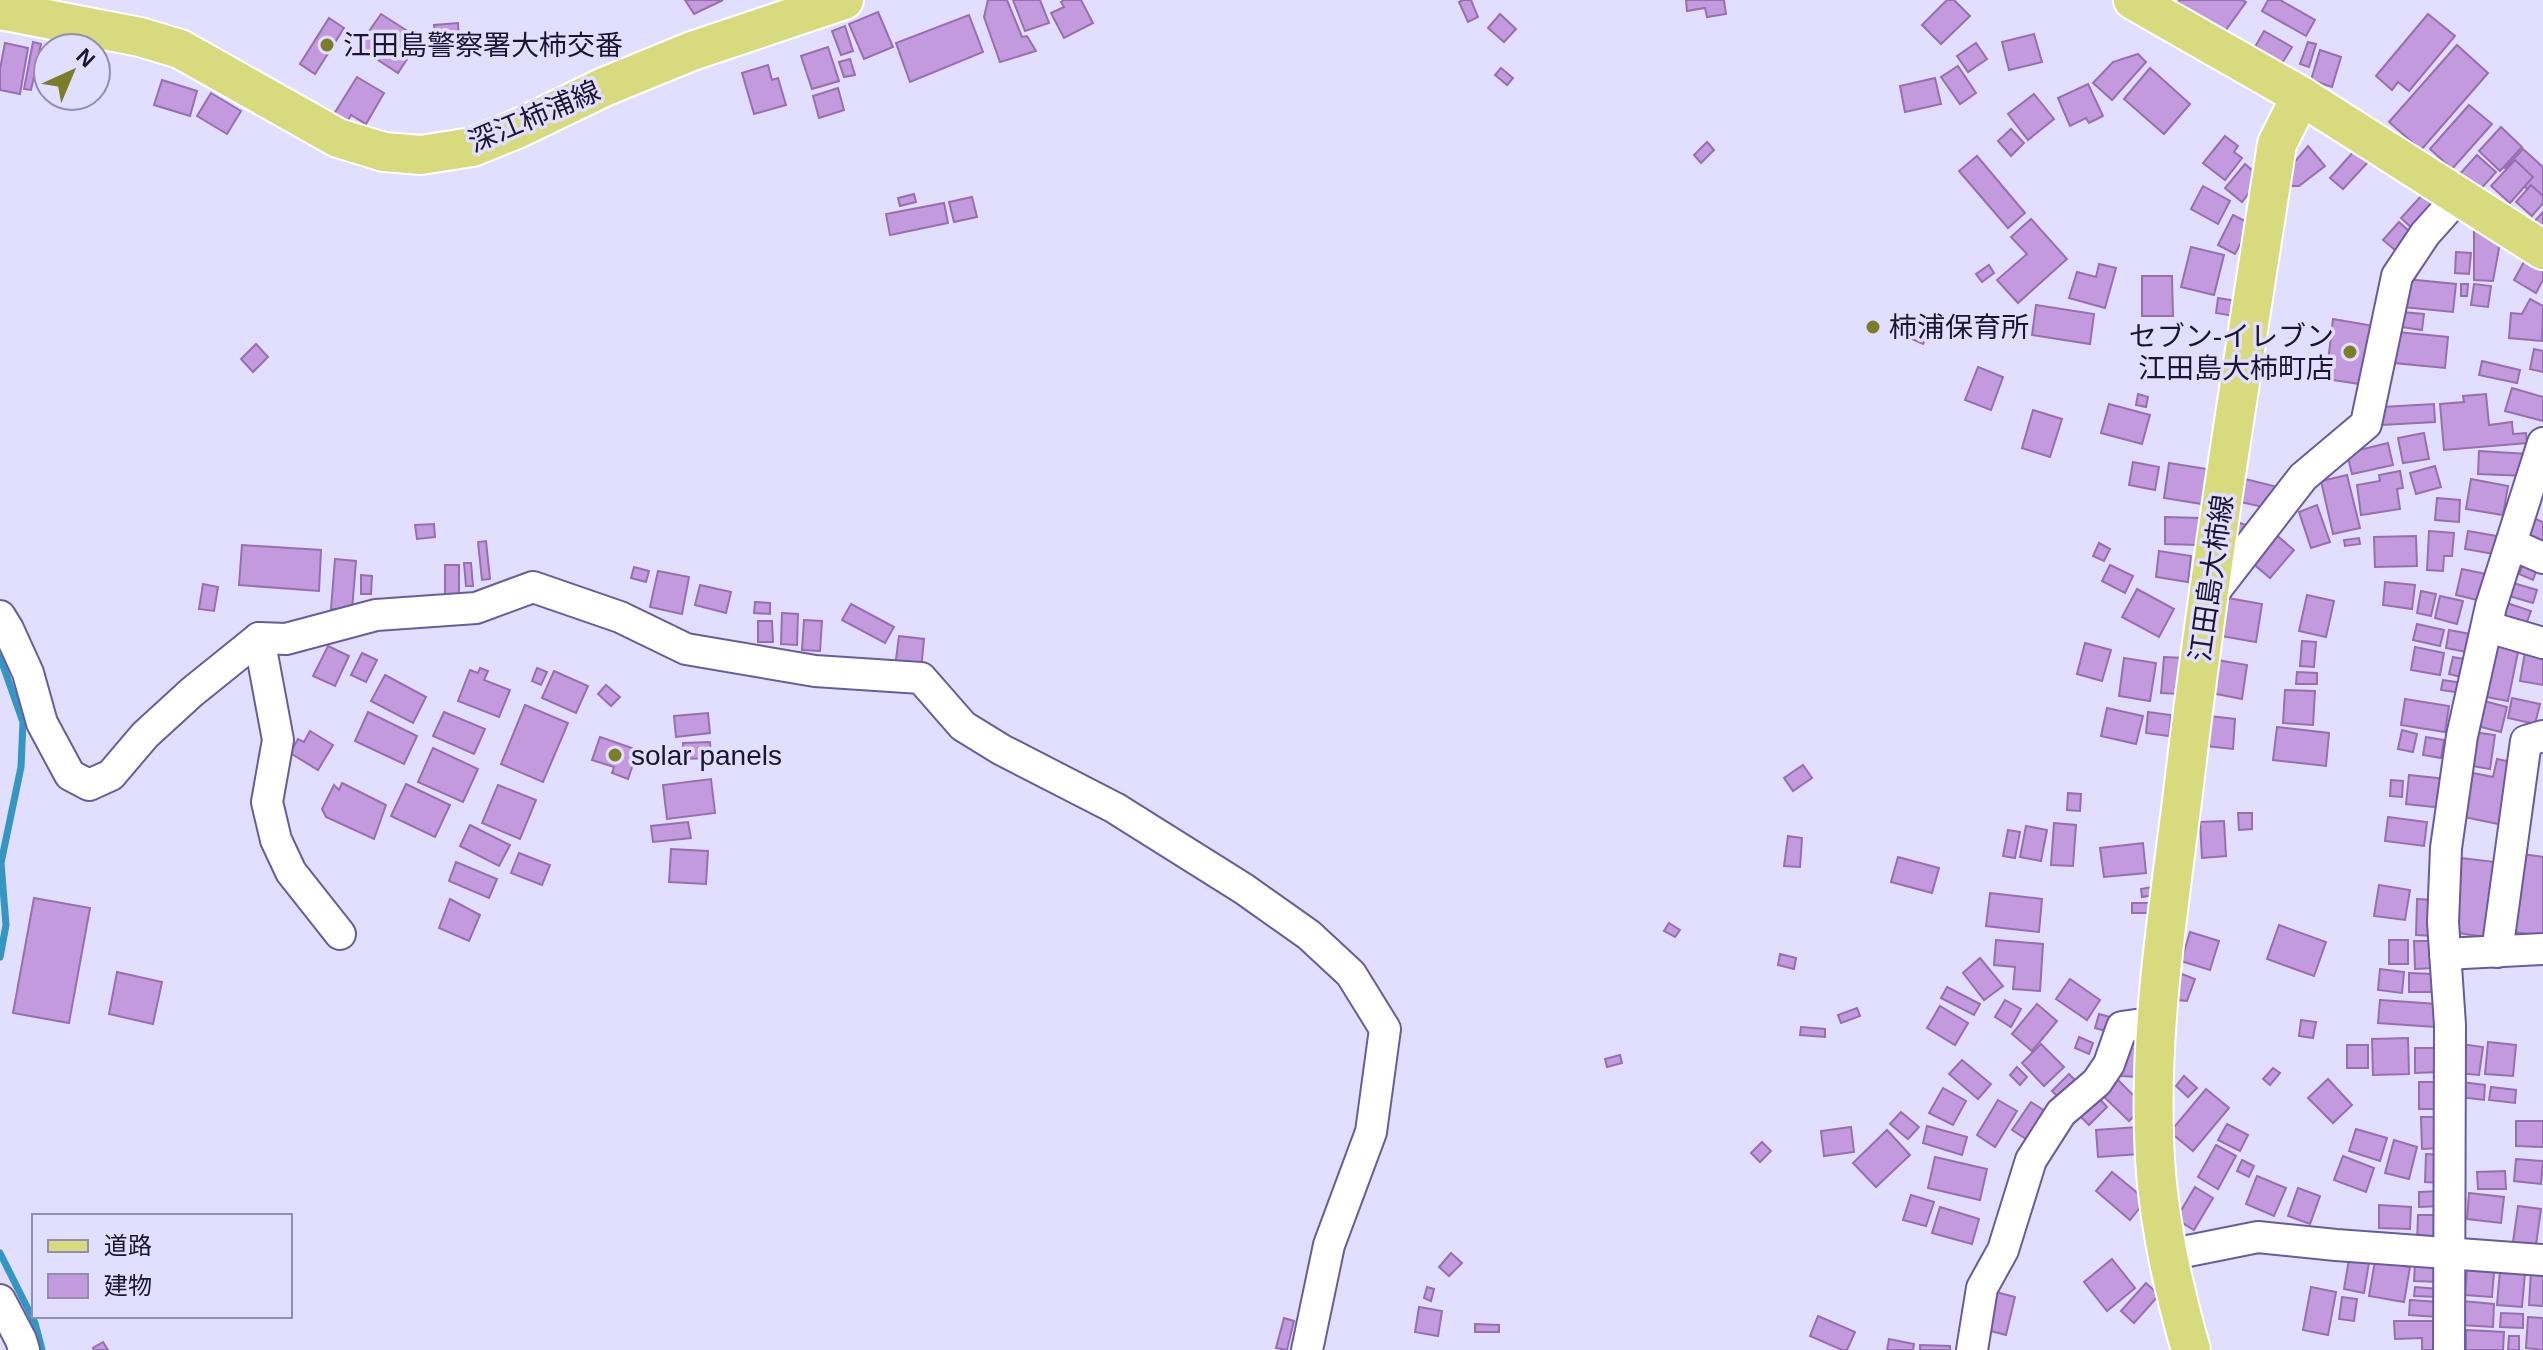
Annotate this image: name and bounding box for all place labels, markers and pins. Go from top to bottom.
place label: 江田島警察署大柿交番 [343,30,623,61]
marker: 江田島警察署大柿交番 [318,36,336,54]
place label: 柿浦保育所 [1889,312,2029,343]
marker: 柿浦保育所 [1864,318,1882,336]
place label: セブン-イレブン 江田島大柿町店 [2129,321,2334,384]
marker: セブン-イレブン 江田島大柿町店 [2341,343,2359,361]
place label: solar panels [631,740,782,771]
marker: solar panels [606,746,624,764]

